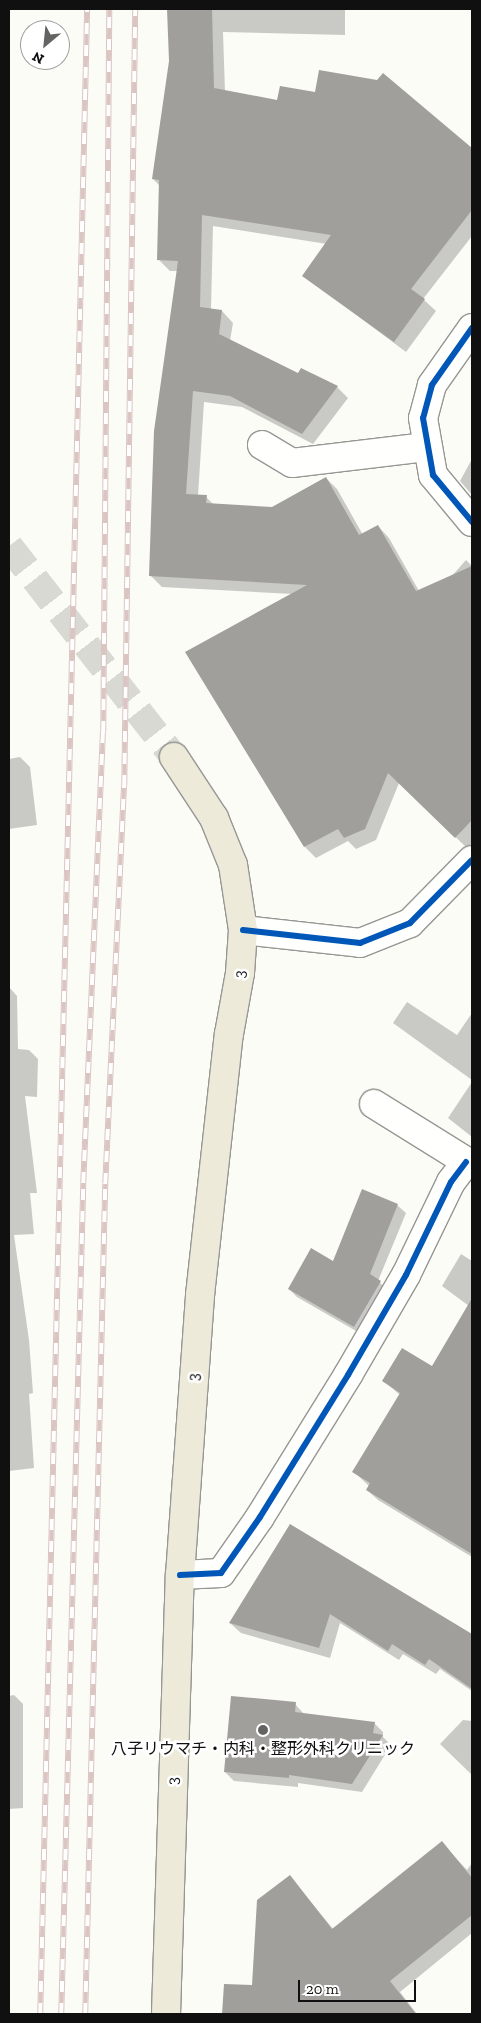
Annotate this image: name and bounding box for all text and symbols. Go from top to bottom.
north arrow [20,20,70,70]
text: N [30,48,47,68]
street label: 3 [230,969,250,979]
street label: 3 [184,1372,204,1382]
marker: 八子リウマチ・内科・整形外科クリニック [256,1723,270,1737]
place label: 八子リウマチ・内科・整形外科クリニック [111,1739,415,1759]
street label: 3 [163,1777,183,1785]
scale bar [301,1970,418,2002]
text: 20 m [306,1980,339,1998]

